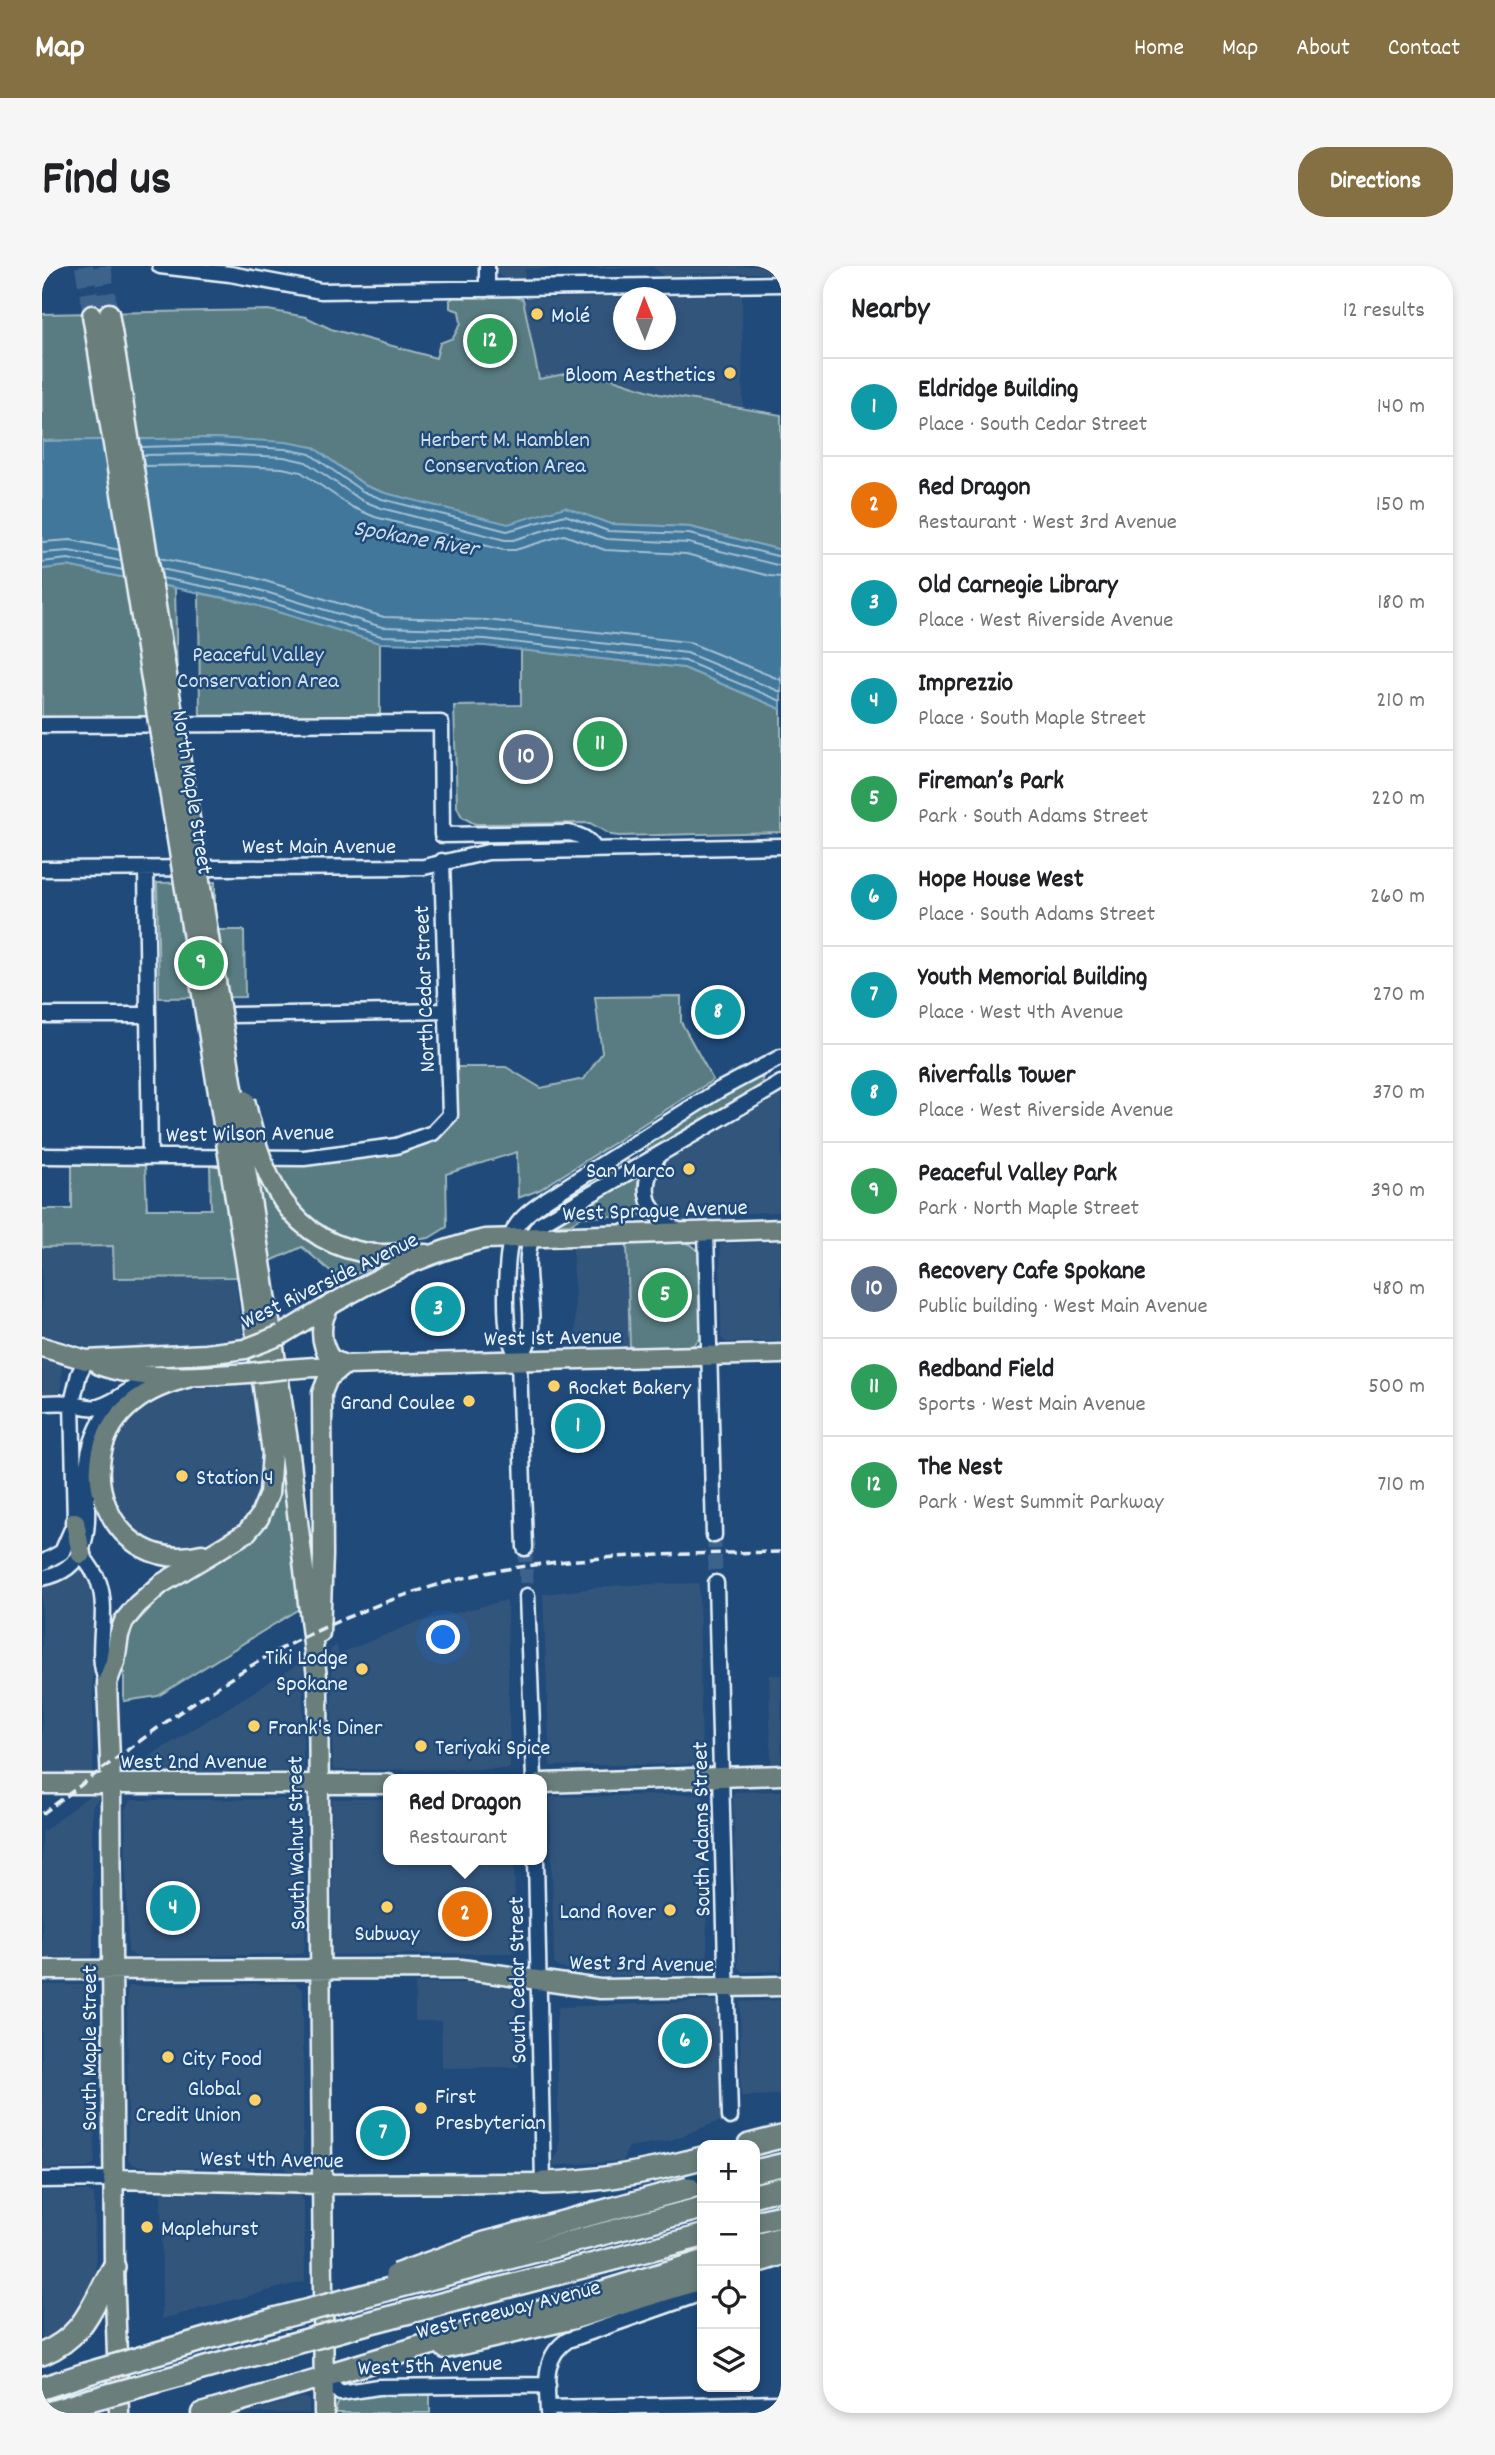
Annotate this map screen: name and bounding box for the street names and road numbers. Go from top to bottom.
street label: North Maple Street [161,708,220,877]
street label: West Main Avenue [242,832,396,865]
street label: North Cedar Street [407,905,446,1073]
street label: West Wilson Avenue [166,1118,335,1153]
street label: West Sprague Avenue [562,1193,748,1232]
street label: West Riverside Avenue [236,1225,425,1339]
street label: West 1st Avenue [484,1322,622,1357]
street label: South Adams Street [685,1741,722,1917]
street label: West 2nd Avenue [121,1747,267,1780]
street label: South Walnut Street [280,1756,317,1930]
street label: South Cedar Street [502,1896,537,2064]
street label: West 3rd Avenue [569,1948,714,1983]
street label: South Maple Street [75,1965,108,2131]
street label: West 4th Avenue [200,2144,344,2179]
street label: West Freeway Avenue [413,2273,604,2350]
street label: West 5th Avenue [357,2348,503,2387]

